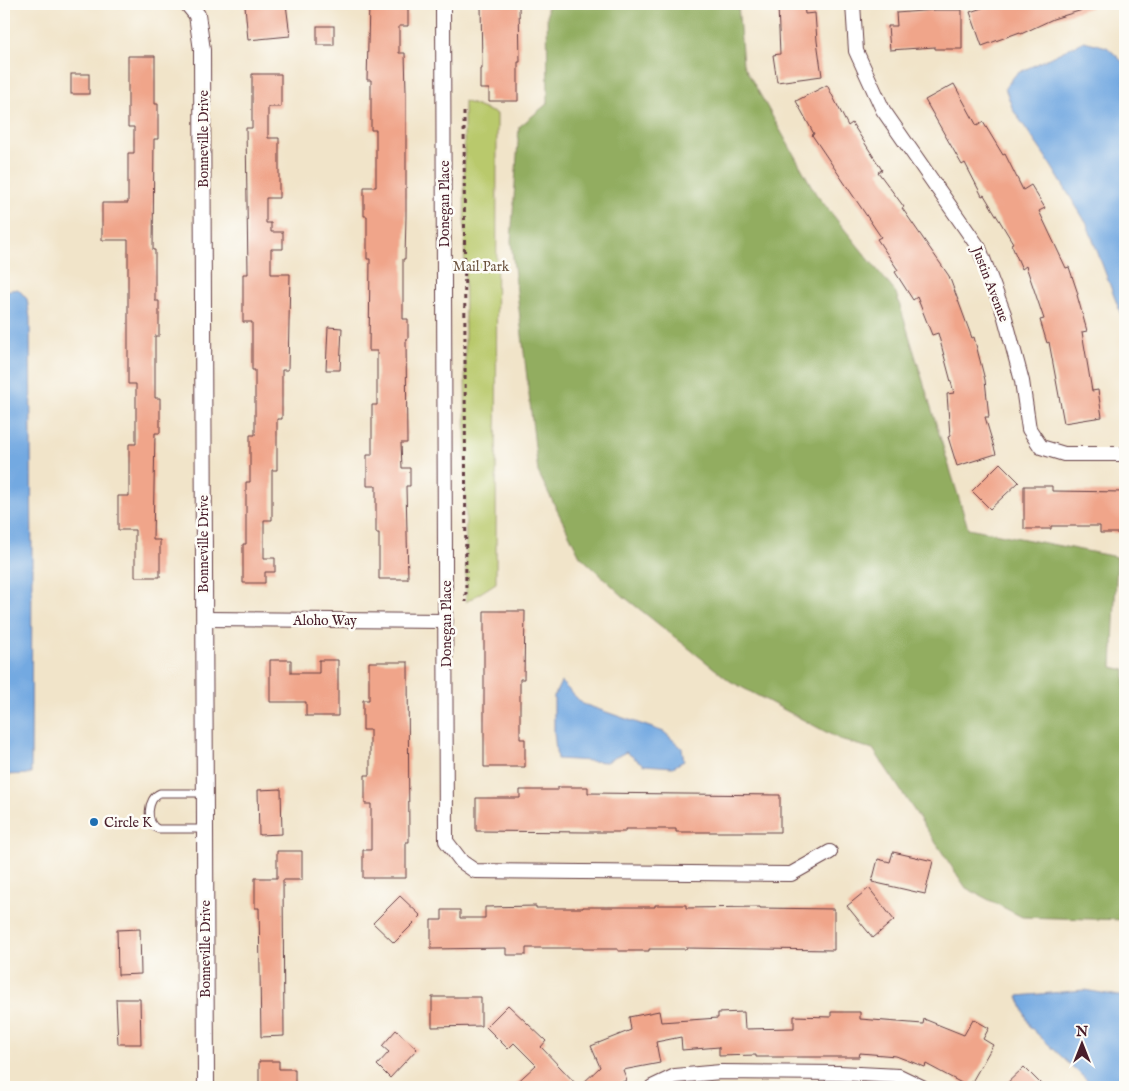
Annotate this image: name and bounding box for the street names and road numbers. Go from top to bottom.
street label: Bonneville Drive [195,90,213,188]
street label: Donegan Place [436,160,454,248]
street label: Justin Avenue [967,242,1013,325]
street label: Bonneville Drive [195,495,213,593]
street label: Donegan Place [438,580,456,668]
street label: Aloho Way [292,612,357,630]
street label: Bonneville Drive [197,900,215,998]

